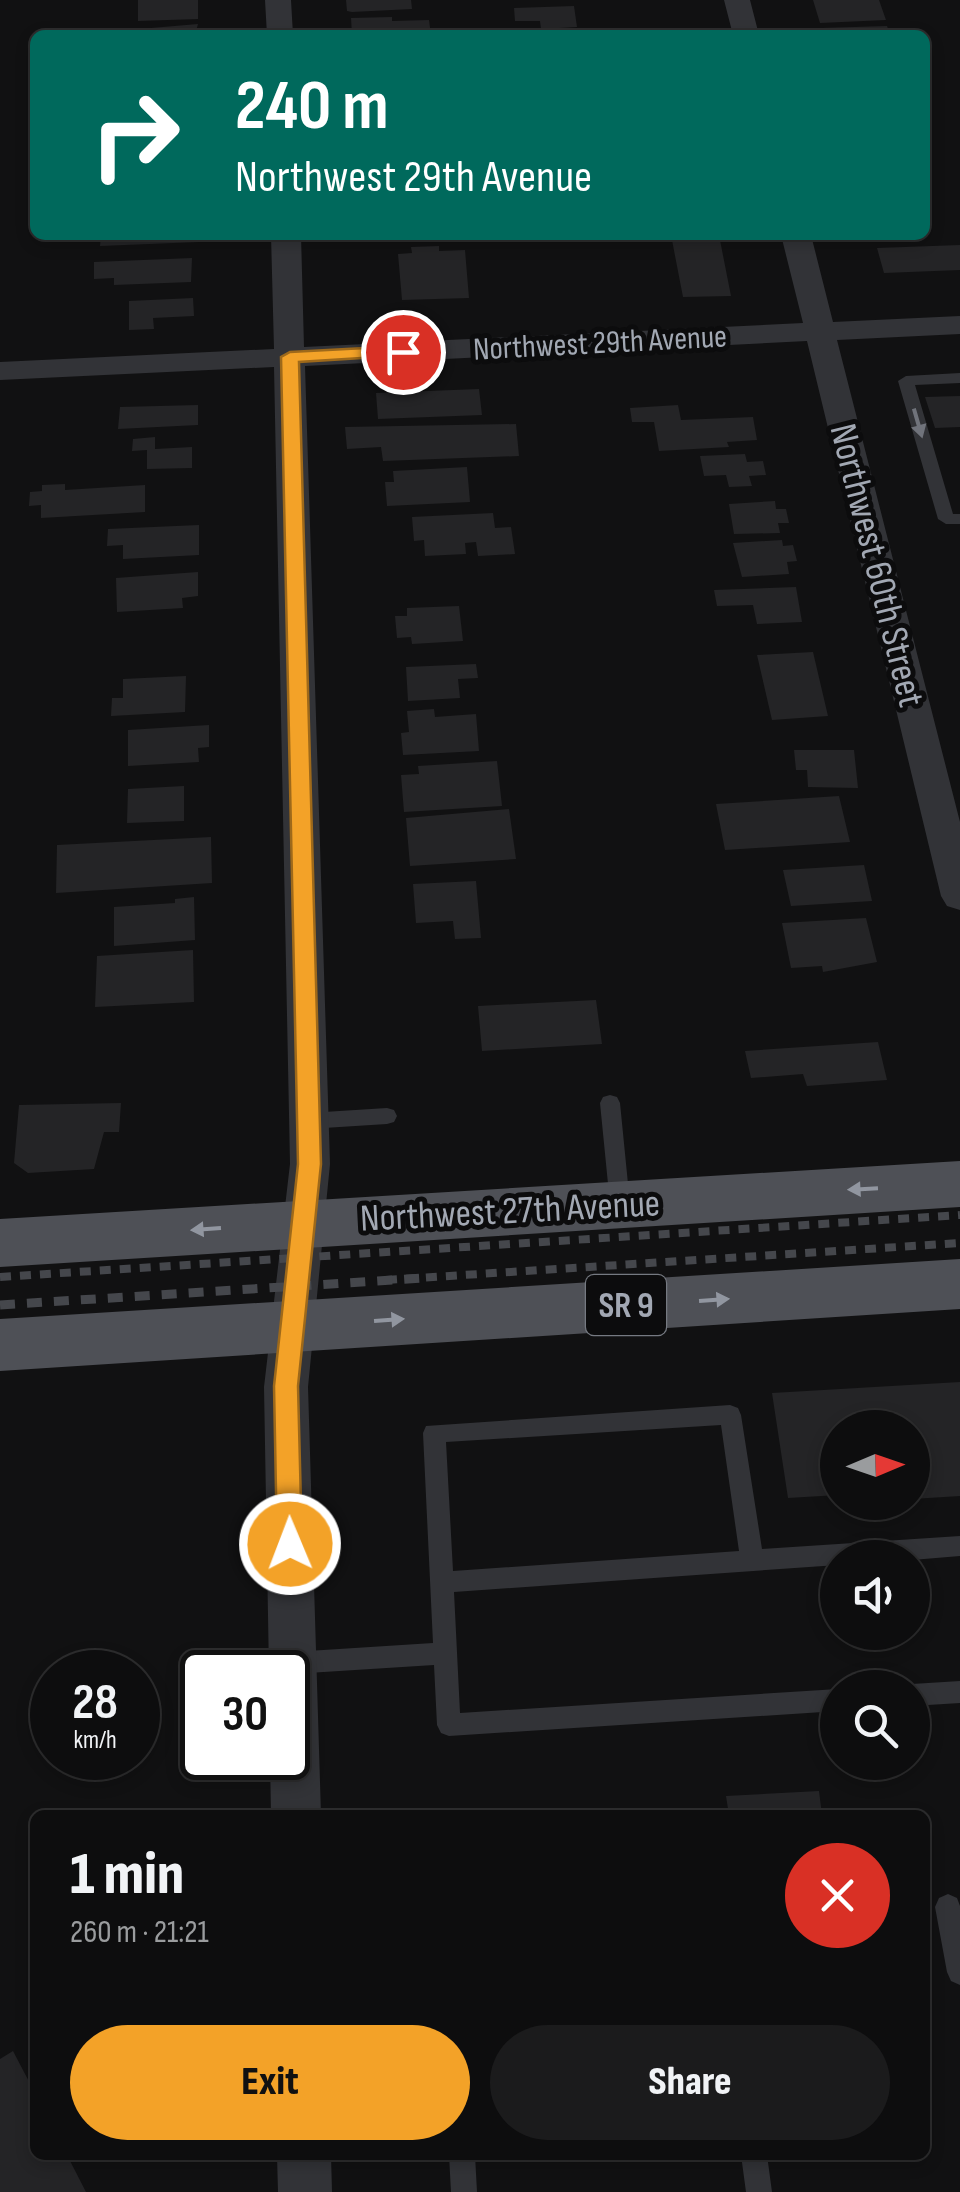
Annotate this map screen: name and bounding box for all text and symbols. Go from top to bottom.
text: 240 m [235,65,389,149]
icon: right [70,70,200,200]
text: Northwest 29th Avenue [235,150,592,205]
pin [361,310,446,395]
street label: Northwest 29th Avenue [472,317,728,370]
icon: arrive [376,325,431,380]
one-way arrow [911,408,927,439]
street label: Northwest 60th Street [820,419,933,711]
street label: Northwest 27th Avenue [359,1181,661,1242]
one-way arrow [846,1181,878,1197]
one-way arrow [189,1221,221,1237]
road number: SR 9 [586,1275,666,1335]
one-way arrow [698,1292,730,1308]
one-way arrow [374,1312,406,1328]
north arrow [820,1410,930,1520]
map controls [820,1410,930,1780]
position arrow [238,1492,342,1596]
button: sound [820,1540,930,1650]
speed limit sign: 30 [180,1650,310,1780]
button: search [820,1670,930,1780]
text: 28 [72,1673,118,1733]
text: km/h [73,1725,117,1756]
text: 1 min [70,1839,184,1911]
button: close [785,1843,890,1948]
text: 260 m · 21:21 [70,1913,209,1952]
button: Exit [70,2025,470,2140]
button: Share [490,2025,890,2140]

